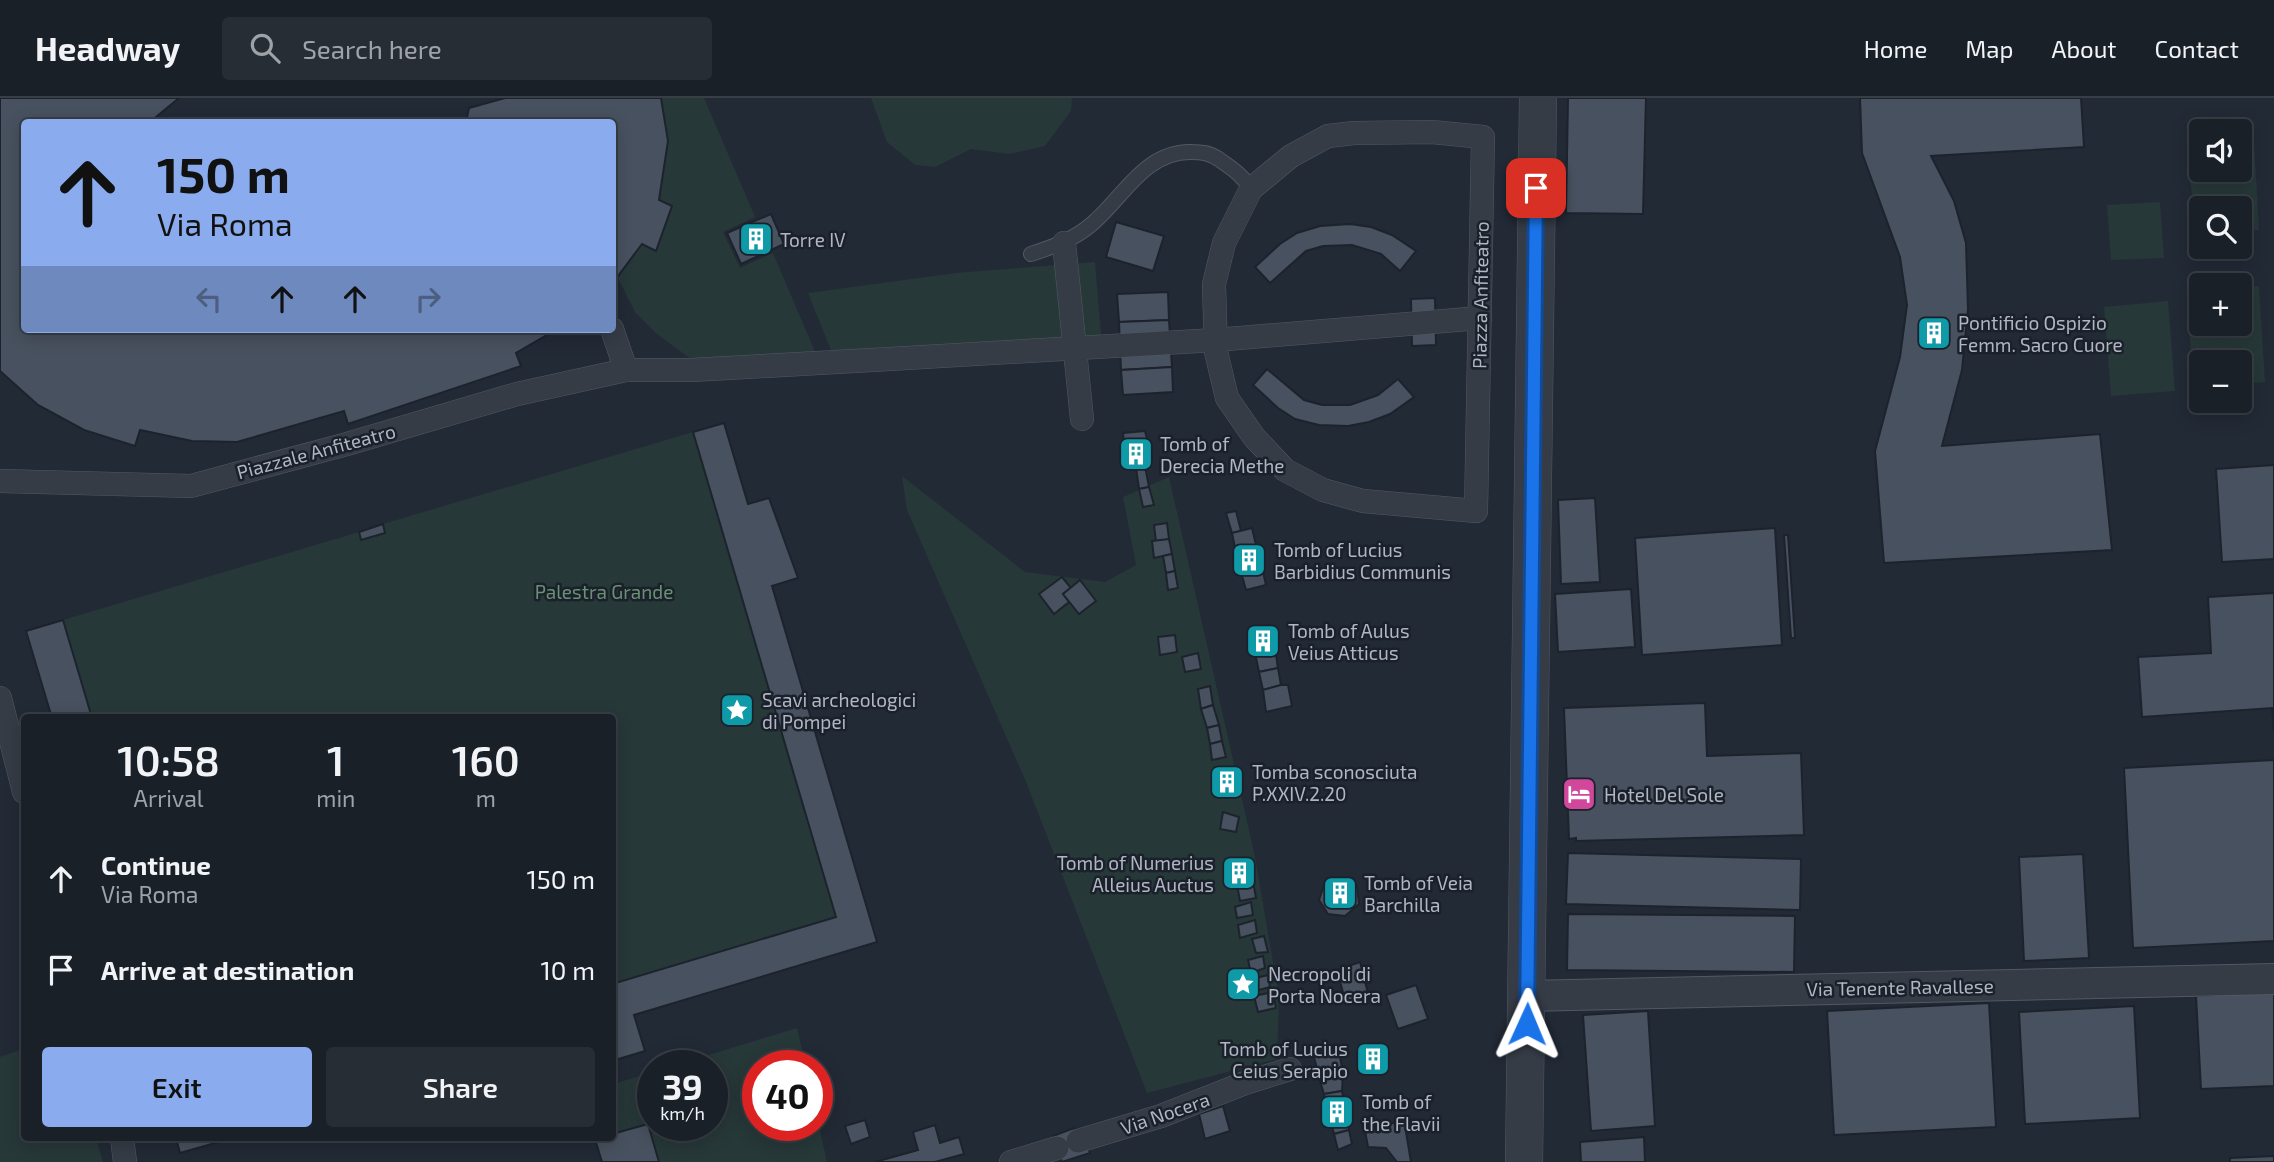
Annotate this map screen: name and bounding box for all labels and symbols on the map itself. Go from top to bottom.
pin [1506,158,1566,218]
building icon: Torre IV [737,220,775,258]
street label: Piazza Anfiteatro [1467,221,1493,369]
place label: Torre IV [780,228,846,251]
place label: Pontificio Ospizio Femm. Sacro Cuore [1958,311,2123,356]
building icon: Pontificio Ospizio Femm. Sacro Cuore [1915,314,1953,352]
street label: Piazzale Anfiteatro [234,419,398,483]
place label: Tomb of Derecia Methe [1160,432,1284,477]
building icon: Tomb of Derecia Methe [1117,435,1155,473]
place label: Tomb of Lucius Barbidius Communis [1274,538,1451,583]
building icon: Tomb of Lucius Barbidius Communis [1230,541,1268,579]
park label: Palestra Grande [535,580,673,603]
place label: Tomb of Aulus Veius Atticus [1288,619,1410,664]
building icon: Tomb of Aulus Veius Atticus [1244,622,1282,660]
place label: Scavi archeologici di Pompei [762,688,916,733]
place icon: Scavi archeologici di Pompei [718,691,756,729]
place label: Tomba sconosciuta P.XXIV.2.20 [1252,760,1417,805]
building icon: Tomba sconosciuta P.XXIV.2.20 [1208,763,1246,801]
hotel icon: Hotel Del Sole [1560,775,1598,813]
place label: Hotel Del Sole [1604,783,1724,806]
place label: Tomb of Numerius Alleius Auctus [1057,851,1214,896]
building icon: Tomb of Numerius Alleius Auctus [1220,854,1258,892]
place label: Tomb of Veia Barchilla [1364,871,1473,916]
building icon: Tomb of Veia Barchilla [1321,874,1359,912]
place label: Necropoli di Porta Nocera [1268,962,1381,1007]
place icon: Necropoli di Porta Nocera [1224,965,1262,1003]
street label: Via Tenente Ravallese [1806,974,1994,1000]
position arrow [1490,987,1564,1061]
place label: Tomb of Lucius Ceius Serapio [1220,1037,1348,1082]
building icon: Tomb of Lucius Ceius Serapio [1354,1040,1392,1078]
speed limit sign: 40 [742,1050,833,1141]
street label: Via Nocera [1118,1087,1212,1139]
place label: Tomb of the Flavii [1362,1090,1441,1135]
building icon: Tomb of the Flavii [1318,1093,1356,1131]

